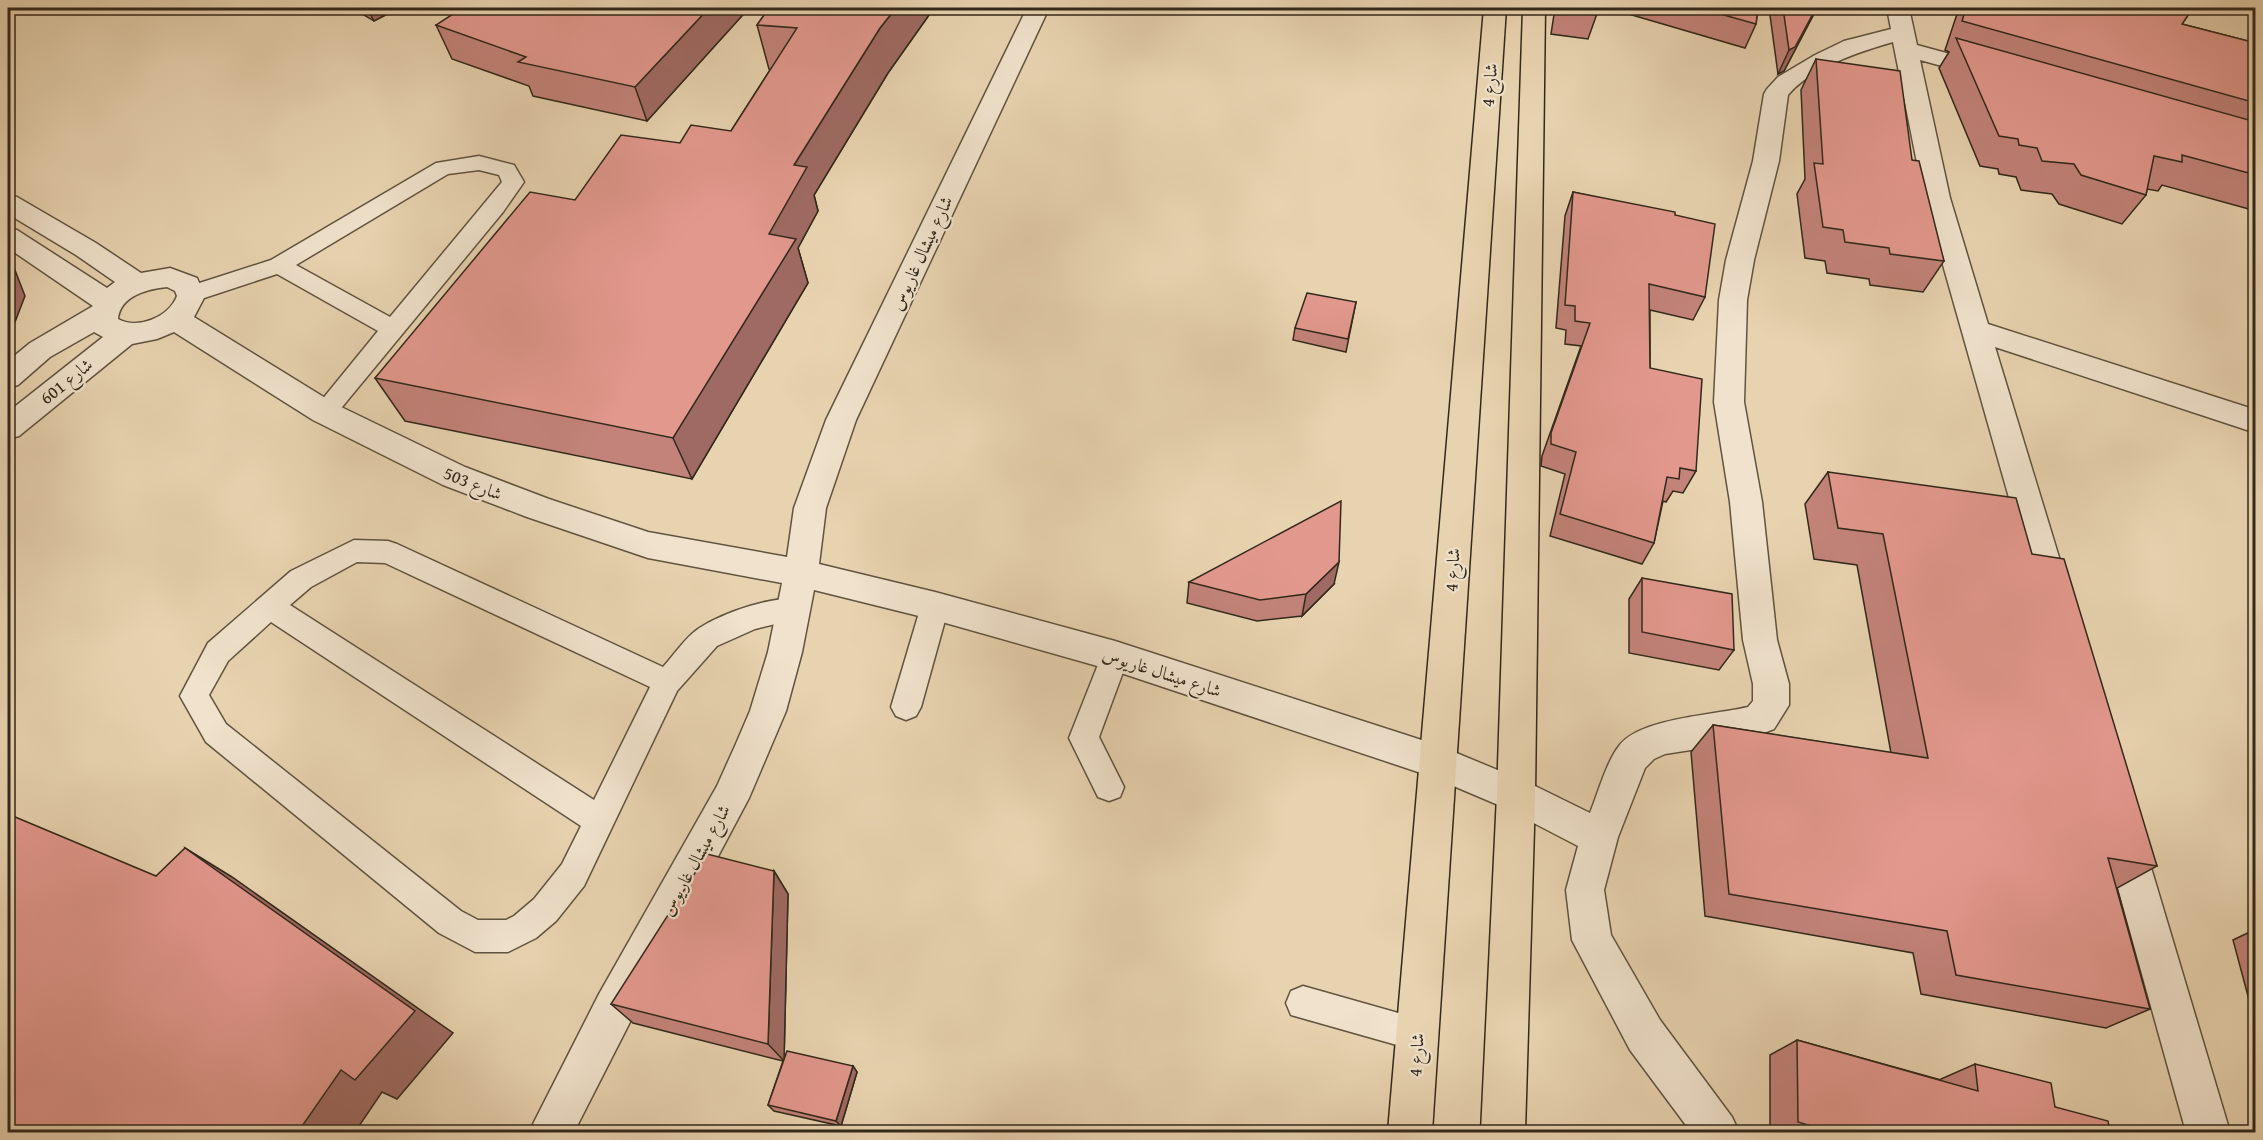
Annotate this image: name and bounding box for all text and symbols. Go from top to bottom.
street label: شارع 4 [1474,62,1506,108]
street label: شارع ميشال غاريوس [883,191,961,316]
street label: شارع 601 [34,351,100,412]
street label: شارع 503 [439,459,506,509]
street label: شارع 4 [1437,547,1469,593]
street label: شارع ميشال غاريوس [1098,640,1225,706]
street label: شارع ميشال غاريوس [653,799,739,922]
street label: شارع 4 [1401,1032,1433,1078]

